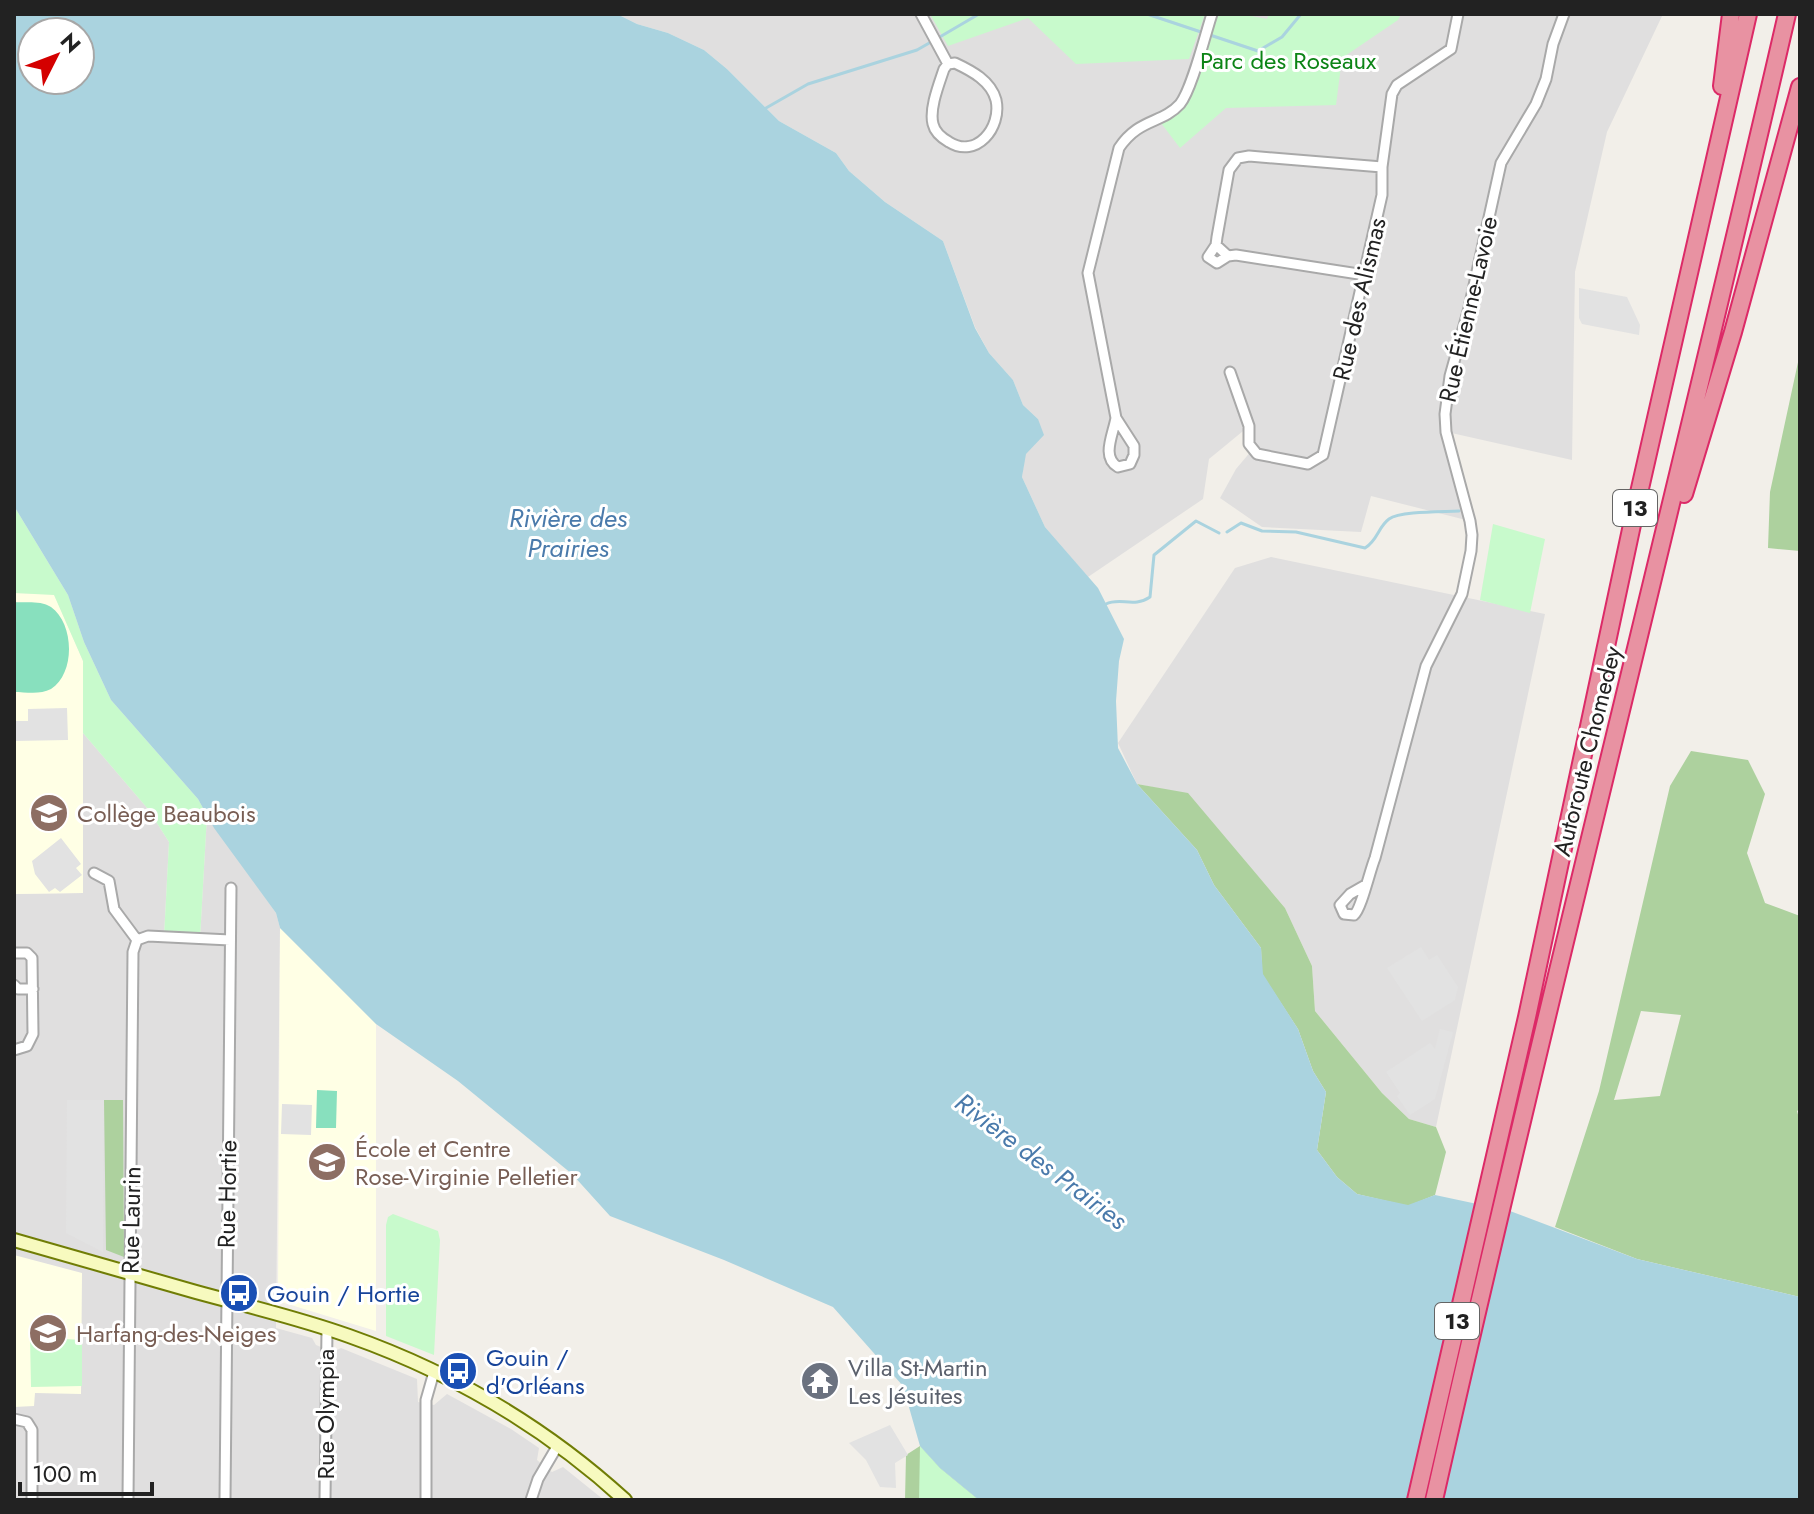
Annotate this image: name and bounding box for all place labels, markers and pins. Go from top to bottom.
school or university icon: Collège Beaubois [28,792,70,834]
place label: Collège Beaubois [77,796,256,831]
place label: École et Centre Rose-Virginie Pelletier [355,1131,578,1194]
school or university icon: École et Centre Rose-Virginie Pelletier [306,1141,348,1183]
bus stop icon: Gouin / Hortie [218,1272,260,1314]
place label: Gouin / Hortie [267,1276,420,1311]
school or university icon: Harfang-des-Neiges [27,1312,69,1354]
place label: Harfang-des-Neiges [76,1316,276,1351]
place label: Gouin / d'Orléans [486,1340,585,1403]
bus stop icon: Gouin / d'Orléans [437,1350,479,1392]
place label: Villa St-Martin Les Jésuites [848,1350,988,1413]
temple icon: Villa St-Martin Les Jésuites [799,1360,841,1402]

